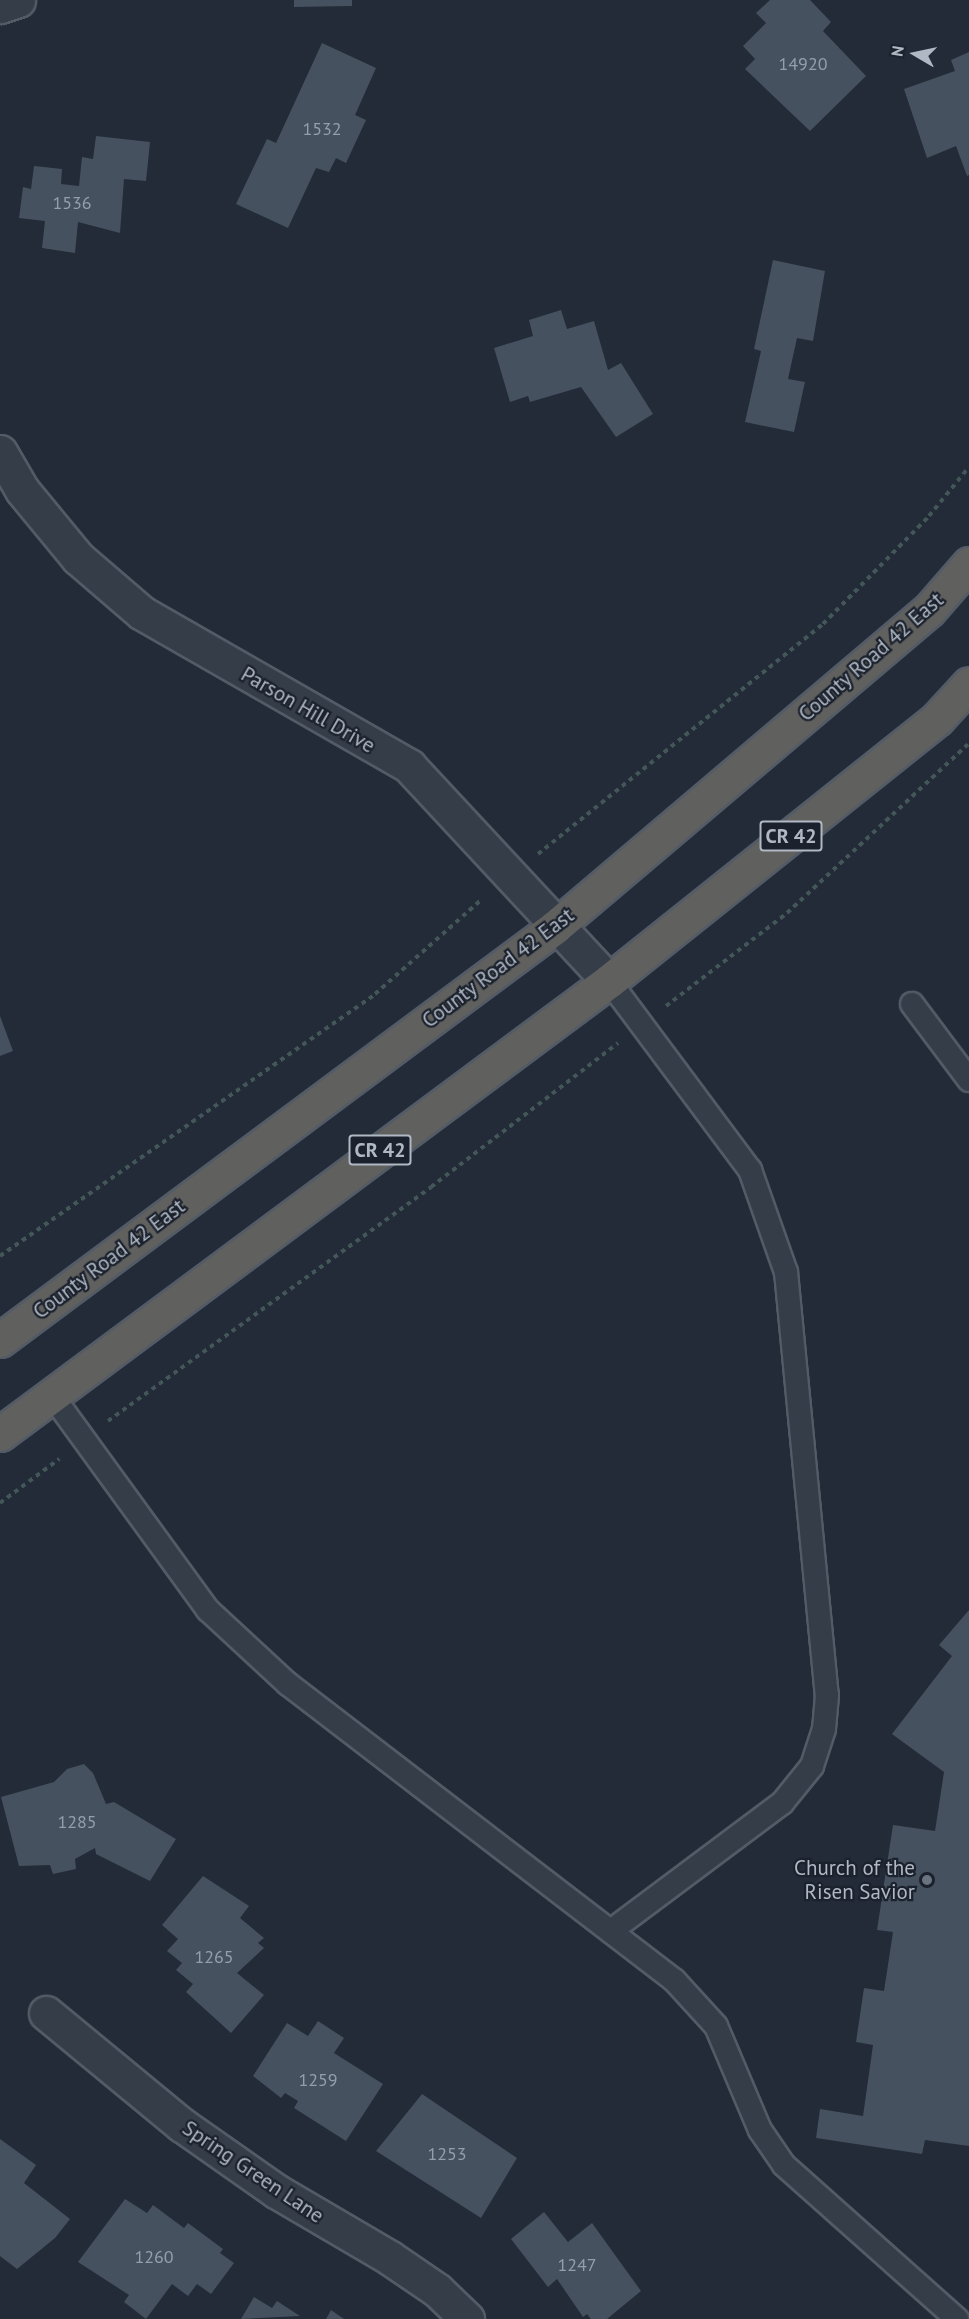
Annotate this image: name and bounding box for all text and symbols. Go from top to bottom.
north arrow [885,24,945,84]
text: N [887,44,908,58]
house number: 14920 [778,53,828,75]
house number: 1532 [302,118,342,140]
house number: 1536 [52,192,92,214]
street label: County Road 42 East [793,587,949,727]
street label: Parson Hill Drive [237,661,379,759]
road number: CR 42 [760,819,822,853]
street label: County Road 42 East [417,903,579,1033]
road number: CR 42 [348,1133,412,1167]
street label: County Road 42 East [28,1194,190,1324]
house number: 1285 [57,1811,97,1833]
place label: Church of the Risen Savior [794,1855,915,1905]
marker: Church of the Risen Savior [920,1873,934,1887]
house number: 1265 [194,1946,234,1968]
house number: 1259 [298,2069,338,2091]
street label: Spring Green Lane [178,2115,328,2229]
house number: 1253 [427,2143,467,2165]
house number: 1260 [134,2246,174,2268]
house number: 1247 [557,2254,597,2276]

